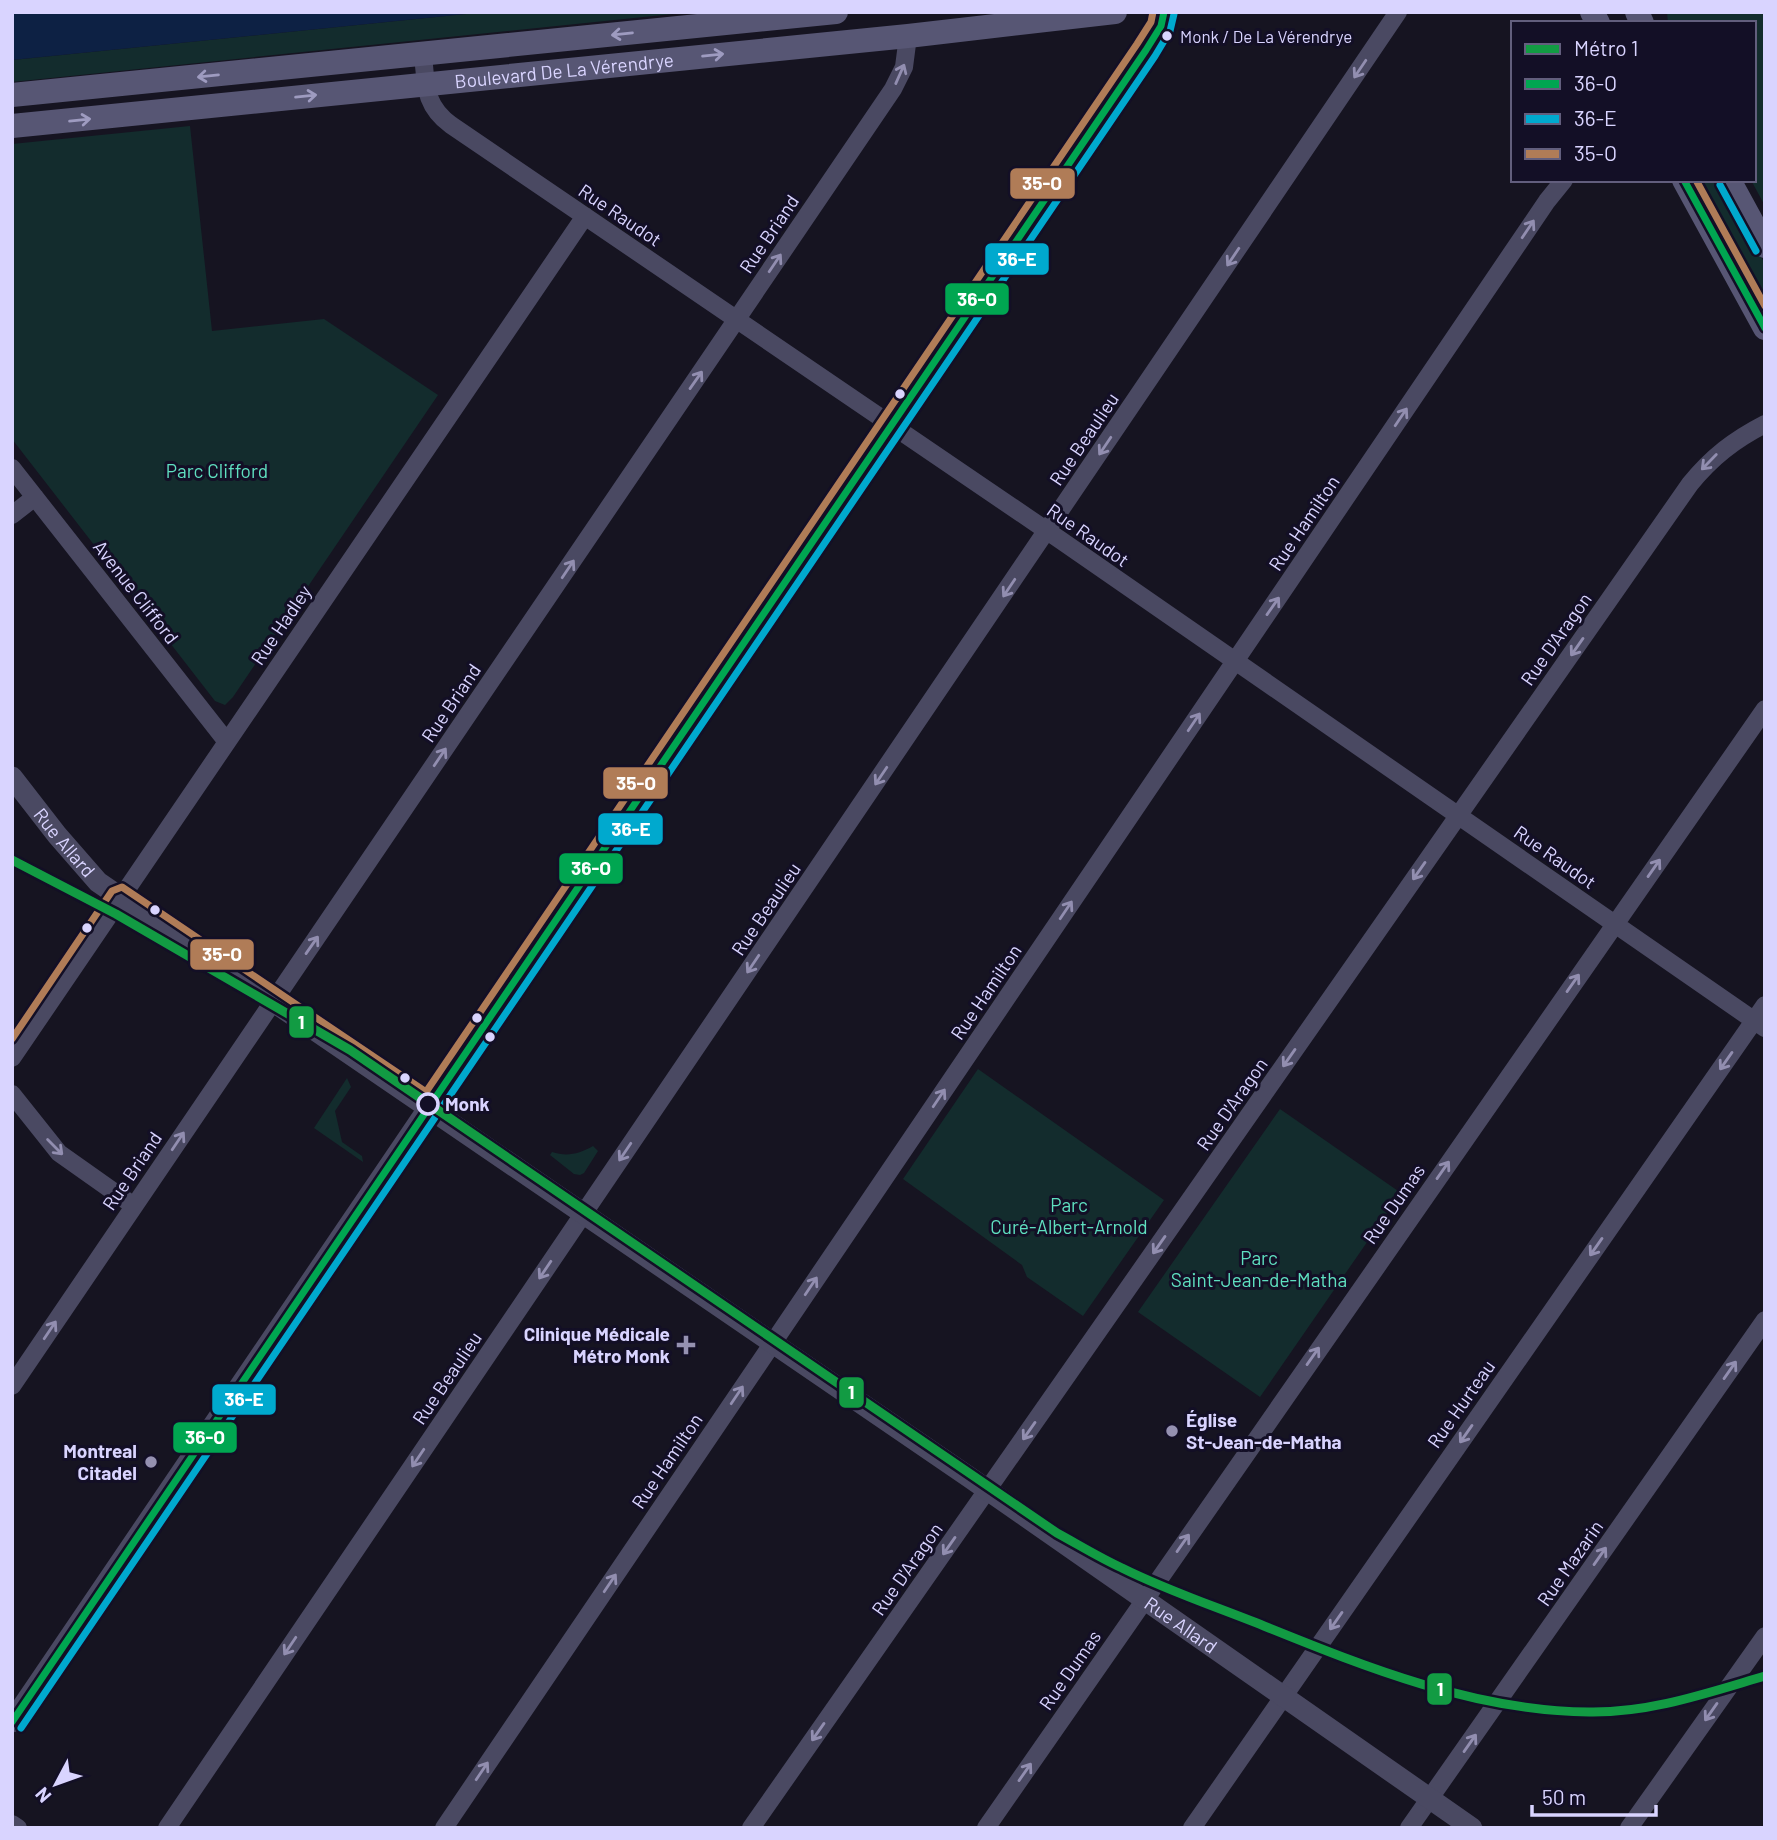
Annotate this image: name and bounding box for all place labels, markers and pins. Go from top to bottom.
place label: Monk / De La Vérendrye [1180,26,1352,46]
marker: Monk / De La Vérendrye [1160,29,1174,43]
unlabelled marker [893,387,907,401]
unlabelled marker [148,903,162,917]
unlabelled marker [80,921,94,935]
unlabelled marker [470,1011,484,1025]
unlabelled marker [483,1030,497,1044]
unlabelled marker [398,1071,412,1085]
place label: Monk [445,1092,490,1115]
marker: Monk [417,1093,439,1115]
place label: Clinique Médicale Métro Monk [524,1322,670,1367]
marker: Clinique Médicale Métro Monk [676,1335,696,1355]
place label: Église St-Jean-de-Matha [1186,1408,1342,1453]
marker: Église St-Jean-de-Matha [1164,1423,1180,1439]
place label: Montreal Citadel [63,1439,137,1484]
marker: Montreal Citadel [143,1454,159,1470]

